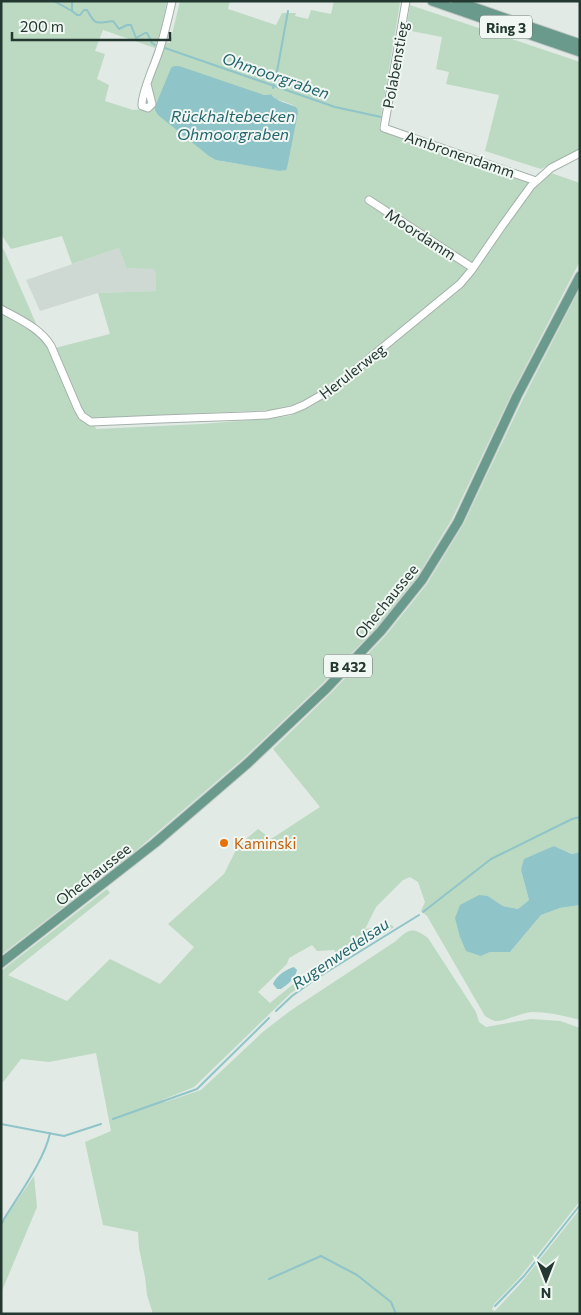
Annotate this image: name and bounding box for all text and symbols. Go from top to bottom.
scale bar [12,10,170,42]
road number: Ring 3 [480,16,532,38]
text: 200 m [20,17,64,35]
street label: Polabenstieg [378,20,412,110]
water label: Ohmoorgraben [220,48,332,102]
water label: Rückhaltebecken Ohmoorgraben [171,106,295,143]
street label: Ambronendamm [403,127,517,181]
street label: Moordamm [382,204,460,264]
street label: Herulerweg [315,340,389,402]
street label: Ohechaussee [351,560,422,642]
road number: B 432 [324,654,372,678]
place label: Kaminski [234,834,296,852]
marker: Kaminski [218,837,230,849]
street label: Ohechaussee [52,839,134,909]
water label: Rugenwedelsau [288,914,392,992]
north arrow [521,1255,571,1305]
text: N [541,1285,551,1302]

